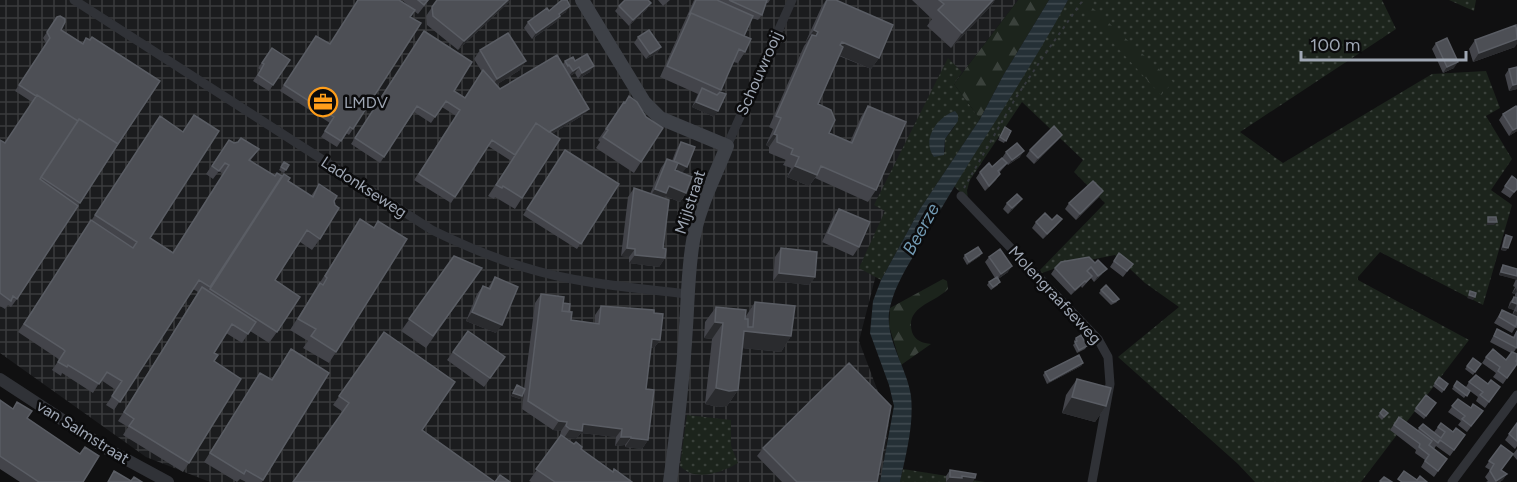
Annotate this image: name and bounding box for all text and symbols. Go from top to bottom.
scale bar [1301,24,1466,62]
street label: Schouwrooij [732,28,786,118]
text: 100 m [1310,34,1360,56]
office icon: LMDV [307,86,339,118]
place label: LMDV [344,93,388,112]
street label: Ladonkseweg [318,152,410,222]
street label: Mijlstraat [671,168,709,236]
water label: Beerze [898,199,944,259]
street label: Molengraafseweg [1005,242,1105,348]
street label: van Salmstraat [33,396,133,468]

